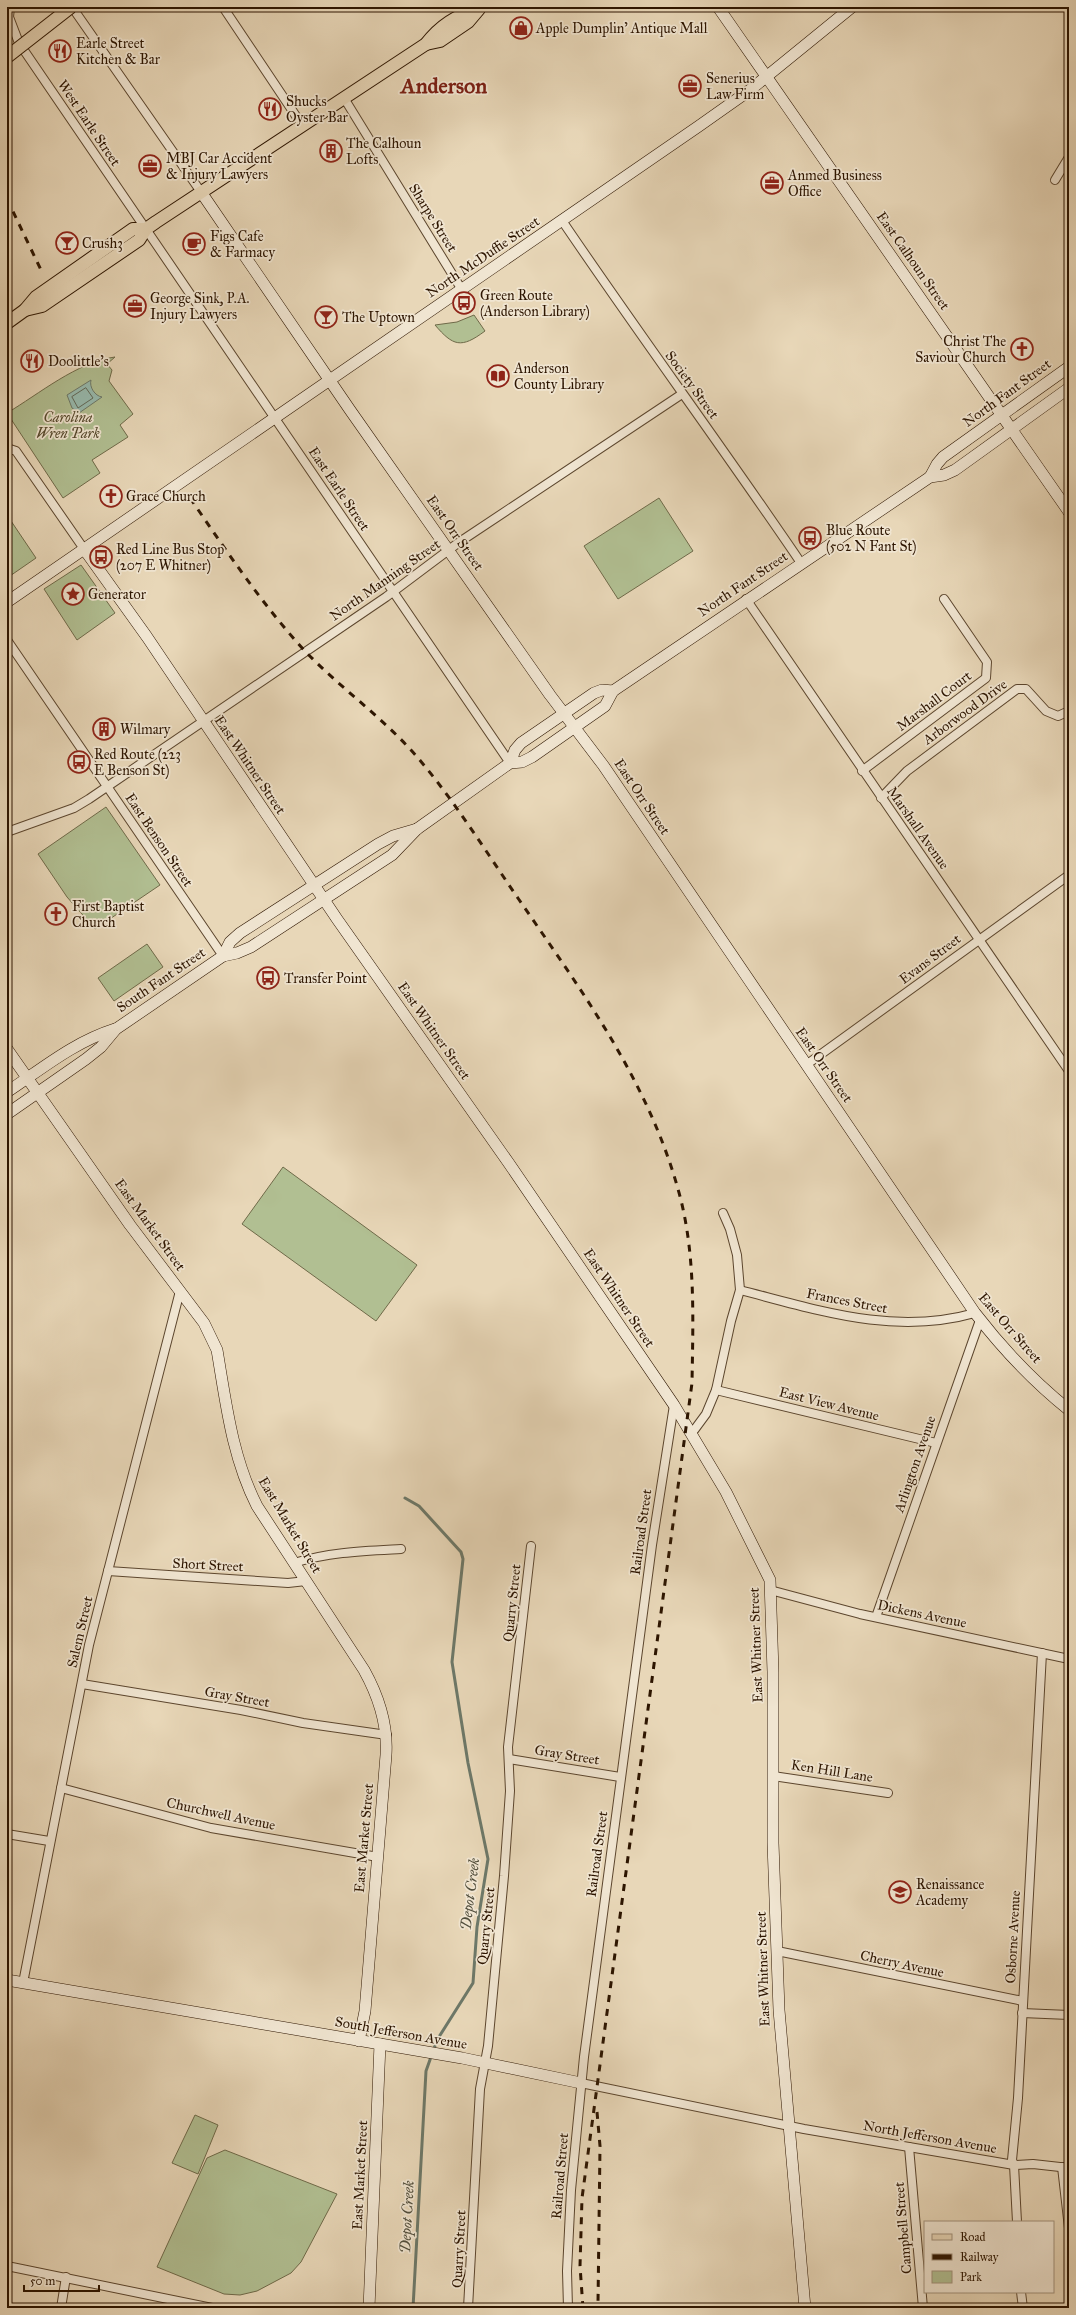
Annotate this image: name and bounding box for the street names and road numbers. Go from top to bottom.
street label: West Earle Street [54,77,124,169]
street label: Sharpe Street [405,181,461,255]
street label: East Calhoun Street [873,209,953,313]
street label: North McDuffie Street [423,213,543,301]
street label: Society Street [662,348,722,422]
street label: North Fant Street [960,355,1054,431]
street label: East Earle Street [305,444,373,534]
street label: East Orr Street [423,492,487,574]
street label: North Manning Street [326,535,444,625]
street label: North Fant Street [695,548,791,620]
street label: Marshall Court [893,667,975,735]
street label: Arborwood Drive [919,676,1010,749]
street label: East Whitner Street [211,712,289,818]
street label: East Orr Street [610,756,674,838]
street label: Marshall Avenue [883,783,953,873]
street label: East Benson Street [121,790,197,890]
street label: Evans Street [896,930,964,988]
street label: South Fant Street [113,944,209,1016]
street label: East Whitner Street [394,979,474,1083]
street label: East Orr Street [792,1024,856,1106]
street label: East Market Street [111,1176,189,1274]
street label: East Whitner Street [580,1245,658,1351]
street label: Frances Street [805,1285,889,1317]
street label: East Orr Street [975,1289,1045,1367]
street label: East View Avenue [777,1383,881,1425]
street label: Arlington Avenue [890,1413,940,1516]
street label: East Market Street [255,1474,325,1576]
street label: Railroad Street [627,1488,655,1576]
street label: Short Street [172,1555,244,1575]
street label: Quarry Street [499,1563,525,1643]
street label: East Whitner Street [745,1587,767,1703]
street label: Salem Street [63,1594,97,1670]
street label: Dickens Avenue [876,1596,968,1632]
street label: Gray Street [203,1683,271,1711]
street label: Gray Street [533,1741,601,1769]
street label: Ken Hill Lane [790,1756,874,1786]
street label: East Market Street [351,1783,377,1893]
street label: Churchwell Avenue [165,1794,277,1834]
street label: Railroad Street [583,1810,611,1898]
street label: Quarry Street [473,1886,499,1966]
street label: Osborne Avenue [1002,1890,1024,1984]
street label: East Whitner Street [752,1911,774,2027]
street label: Cherry Avenue [859,1947,946,1981]
street label: South Jefferson Avenue [333,2013,469,2054]
street label: North Jefferson Avenue [862,2117,998,2158]
street label: East Market Street [349,2120,371,2230]
street label: Railroad Street [548,2132,572,2220]
street label: Campbell Street [891,2181,915,2275]
street label: Quarry Street [448,2210,470,2288]

